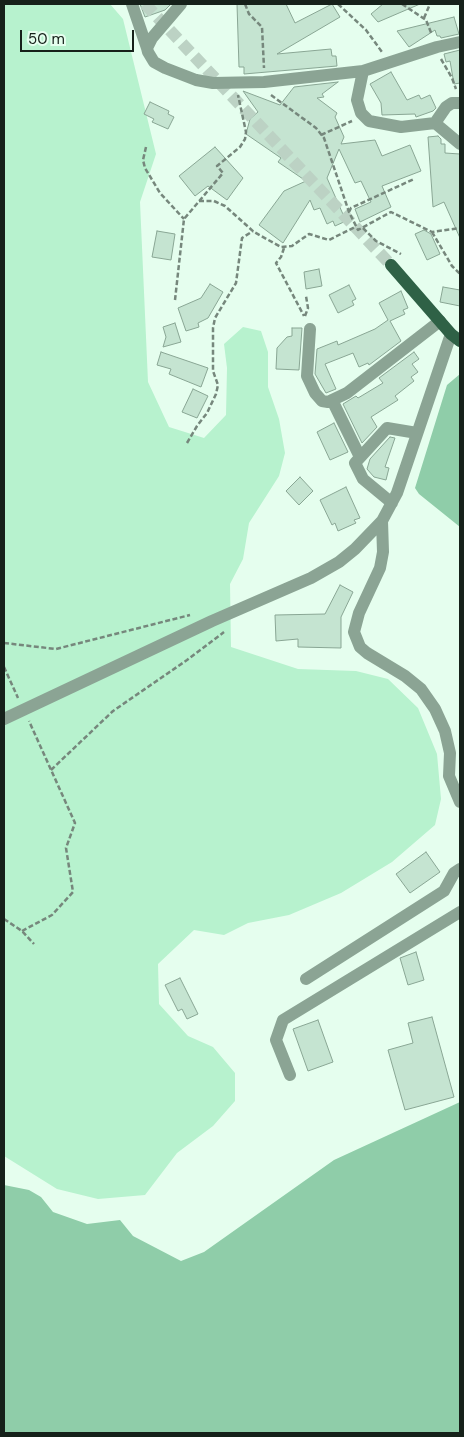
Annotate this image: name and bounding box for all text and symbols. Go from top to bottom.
scale bar [22,20,136,52]
text: 50 m [28,29,65,49]

